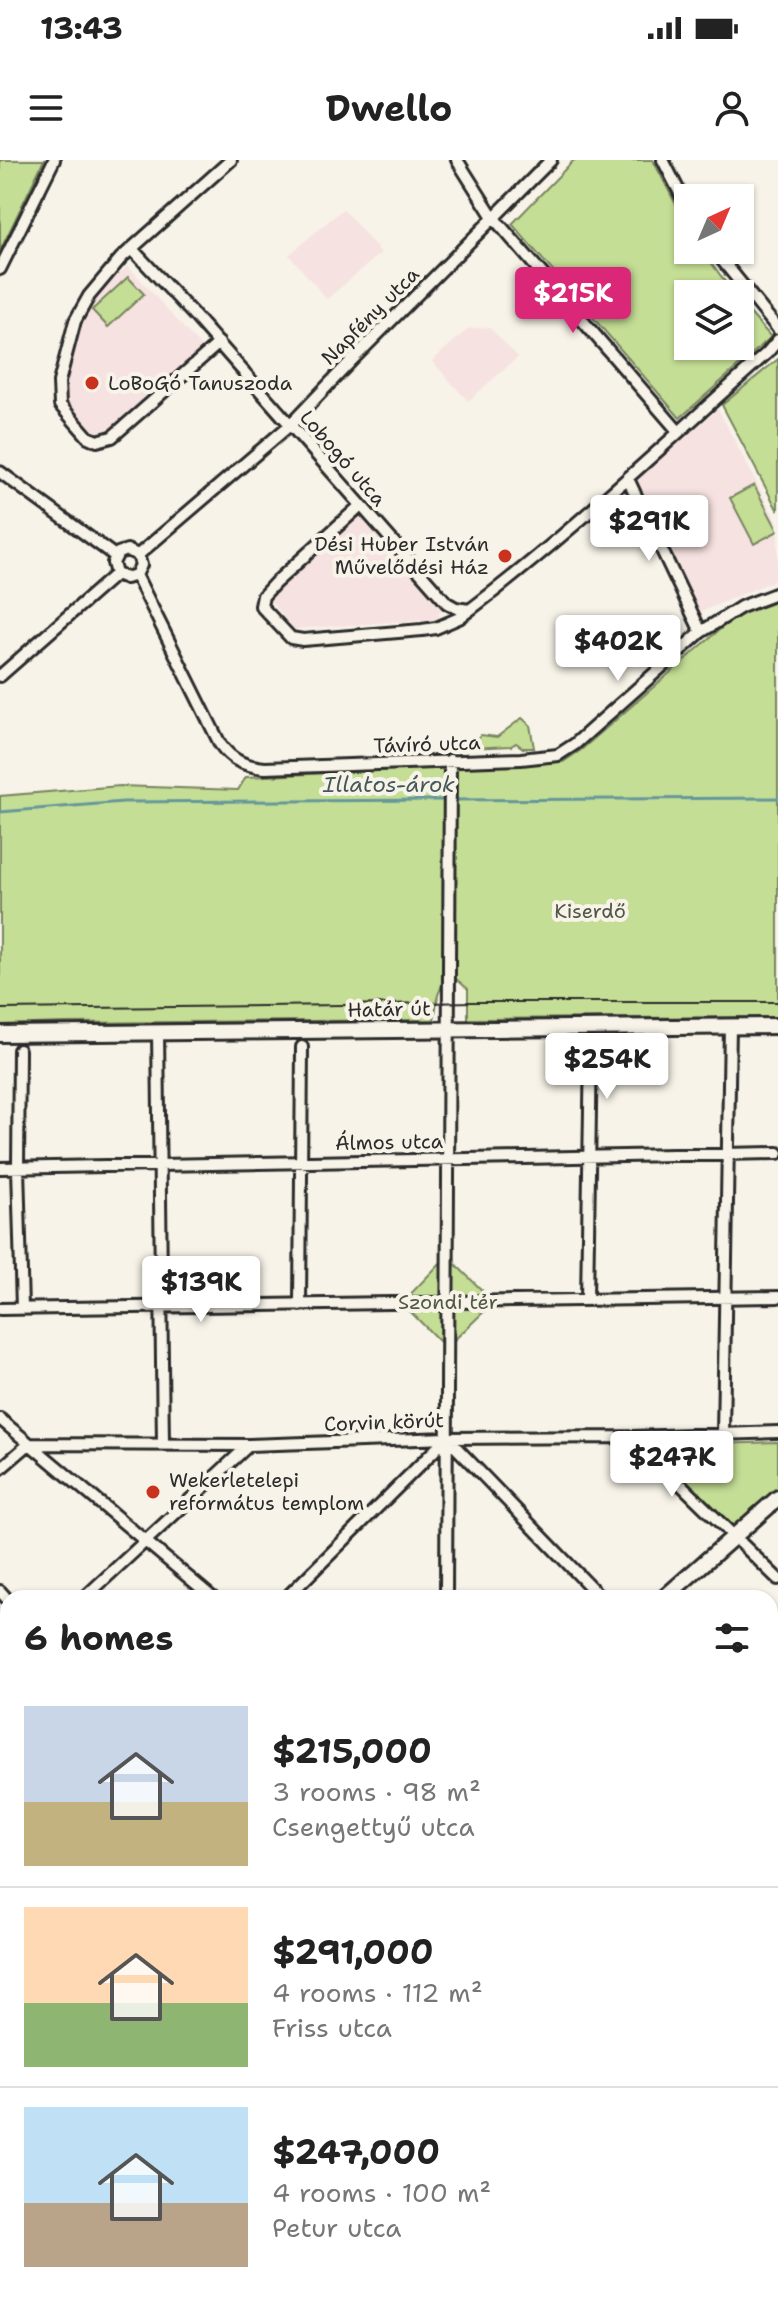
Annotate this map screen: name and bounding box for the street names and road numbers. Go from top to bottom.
street label: Napfény utca [315,261,425,371]
street label: Lobogó utca [294,405,392,512]
street label: Távíró utca [373,729,481,759]
street label: Határ út [347,995,431,1023]
street label: Álmos utca [335,1128,444,1156]
street label: Corvin körút [324,1407,444,1437]

